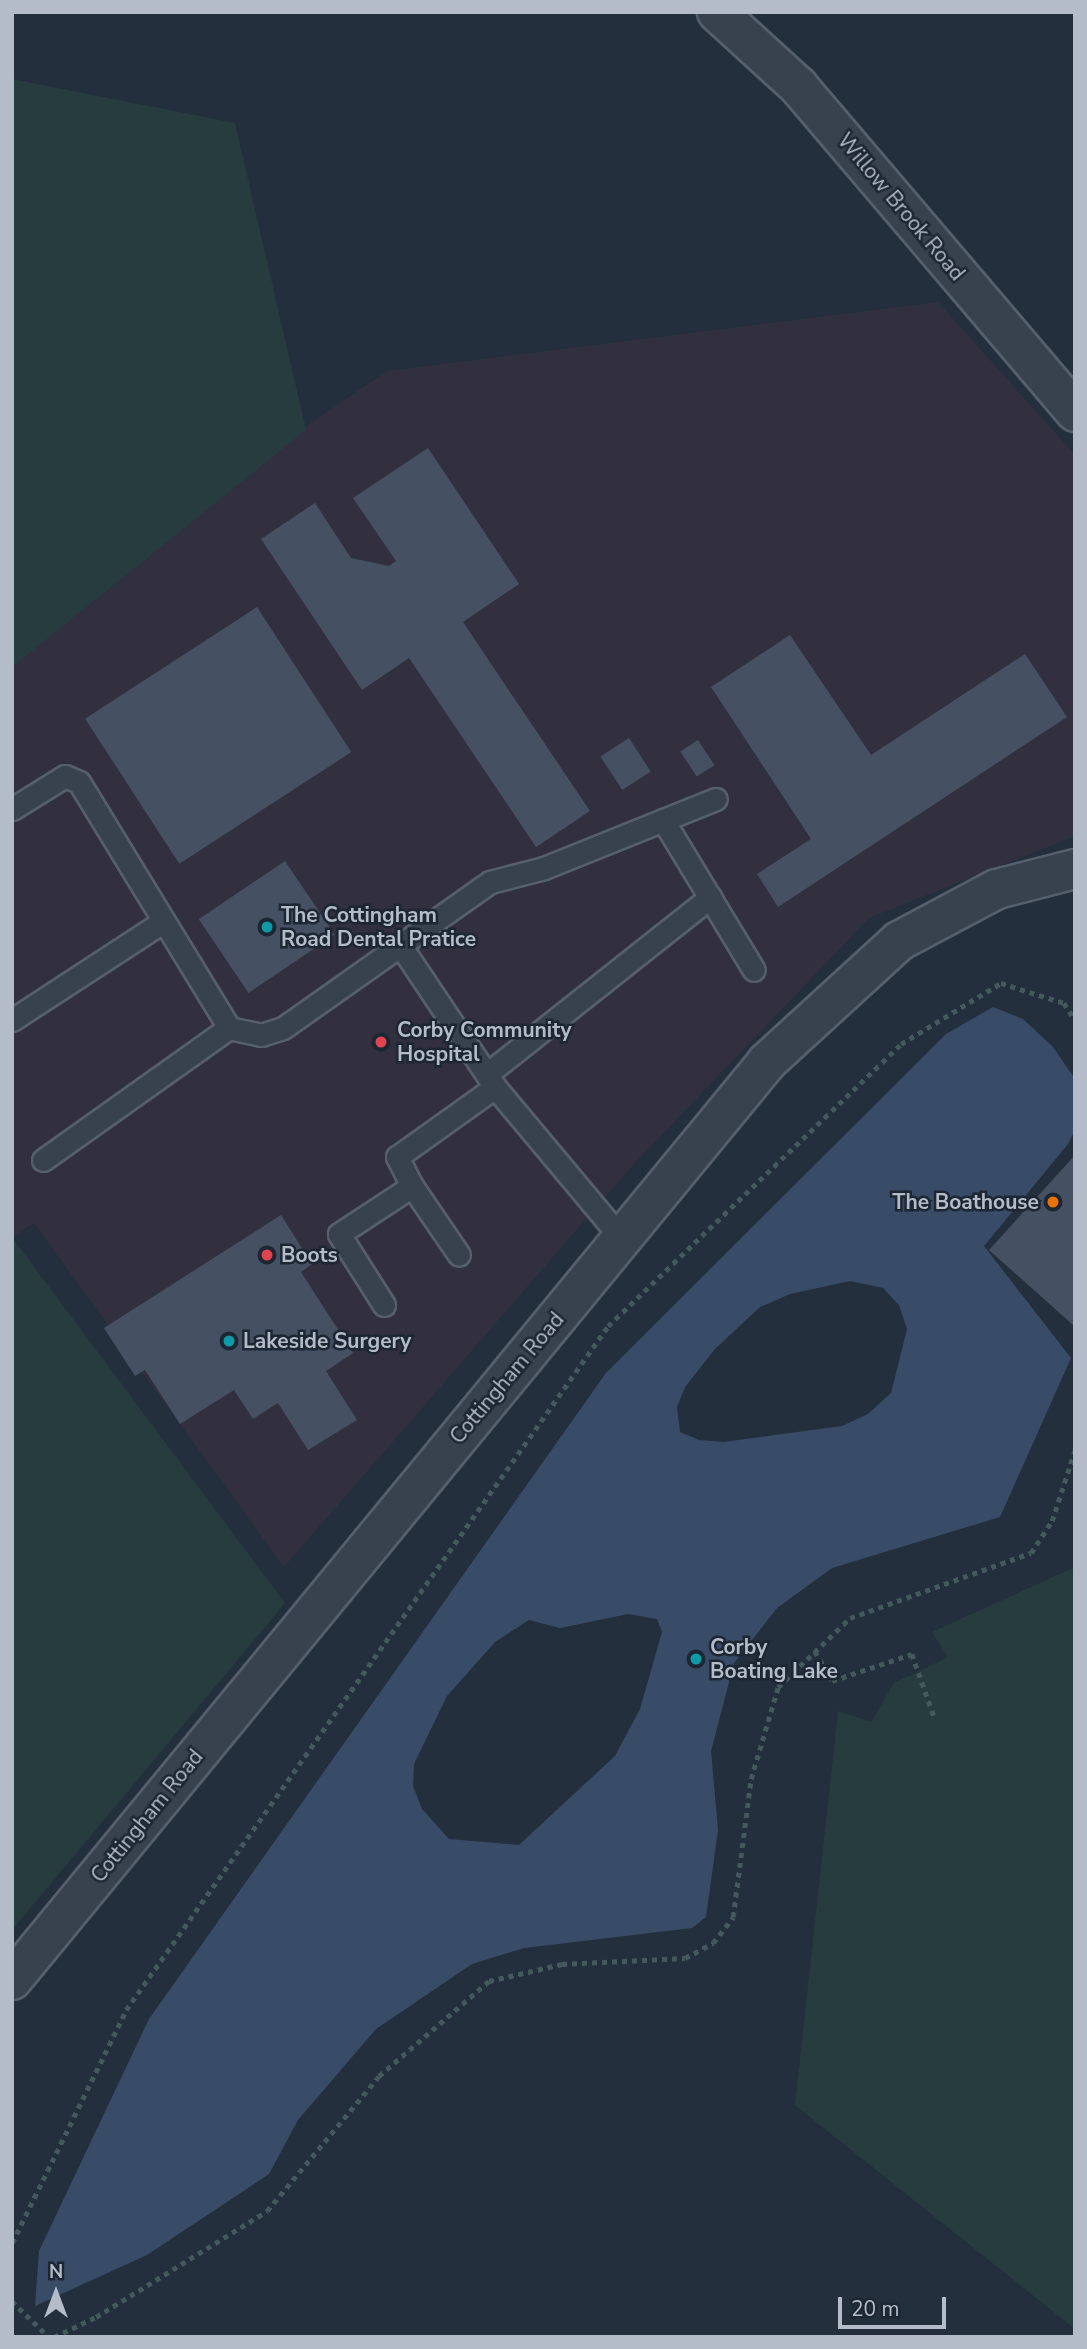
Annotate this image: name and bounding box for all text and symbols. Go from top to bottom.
street label: Willow Brook Road [832,128,970,286]
place label: The Cottingham Road Dental Pratice [281,902,476,952]
marker: The Cottingham Road Dental Pratice [259,919,275,935]
place label: Corby Community Hospital [397,1017,571,1067]
marker: Corby Community Hospital [371,1032,391,1052]
place label: The Boathouse [892,1189,1039,1215]
marker: The Boathouse [1045,1194,1061,1210]
place label: Boots [281,1242,338,1268]
marker: Boots [259,1247,275,1263]
street label: Cottingham Road [445,1307,569,1449]
place label: Lakeside Surgery [243,1328,411,1354]
marker: Lakeside Surgery [221,1333,237,1349]
place label: Corby Boating Lake [710,1634,838,1684]
marker: Corby Boating Lake [688,1651,704,1667]
street label: Cottingham Road [86,1744,208,1888]
north arrow [21,2258,91,2328]
text: N [49,2259,63,2285]
scale bar [842,2282,950,2326]
text: 20 m [851,2295,900,2323]

